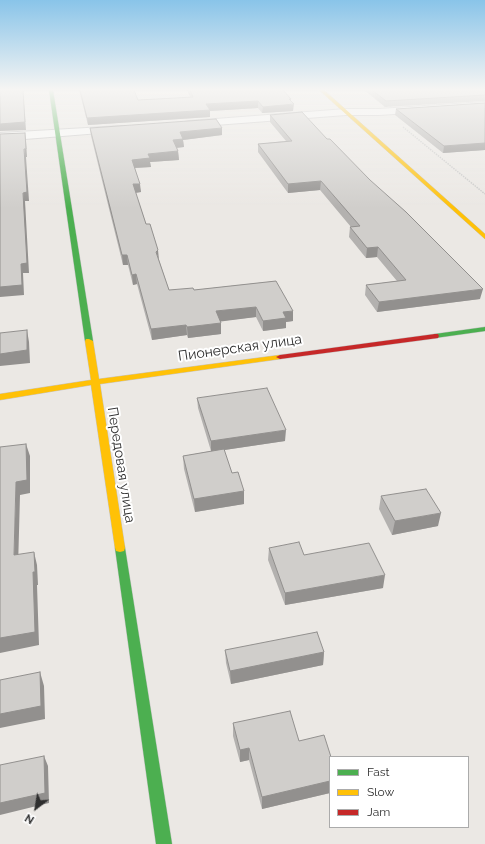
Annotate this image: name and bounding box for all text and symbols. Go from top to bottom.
street label: Пионерская улица [177,331,303,365]
street label: Передовая улица [104,406,138,524]
legend [329,756,469,828]
text: Fast [367,765,390,779]
text: Slow [367,785,394,799]
north arrow [16,788,56,828]
text: Jam [367,805,390,819]
text: N [23,811,37,826]

